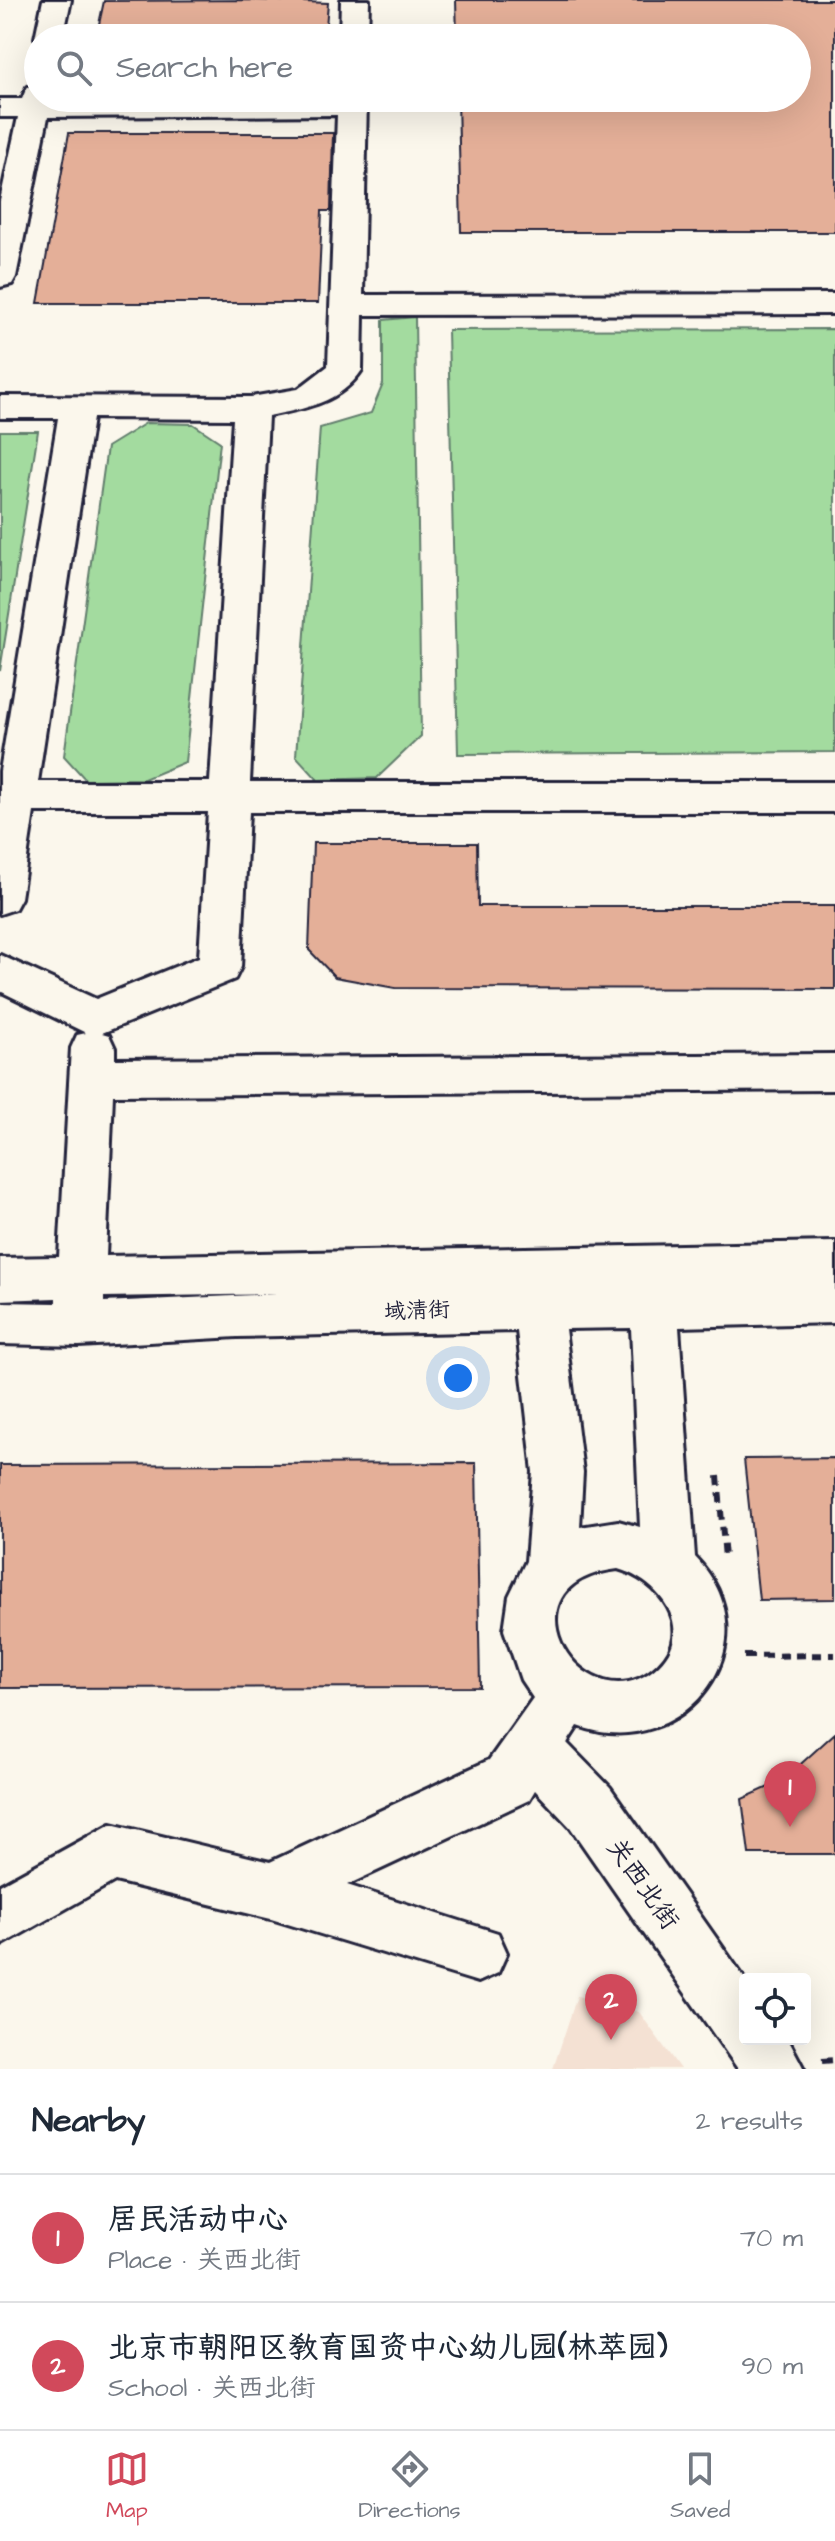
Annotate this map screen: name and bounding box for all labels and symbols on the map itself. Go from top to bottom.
street label: 域清街 [383,1294,451,1328]
your location [438,1358,478,1398]
pin: 1 [764,1761,816,1827]
street label: 关西北街 [598,1831,688,1937]
pin: 2 [585,1974,637,2040]

